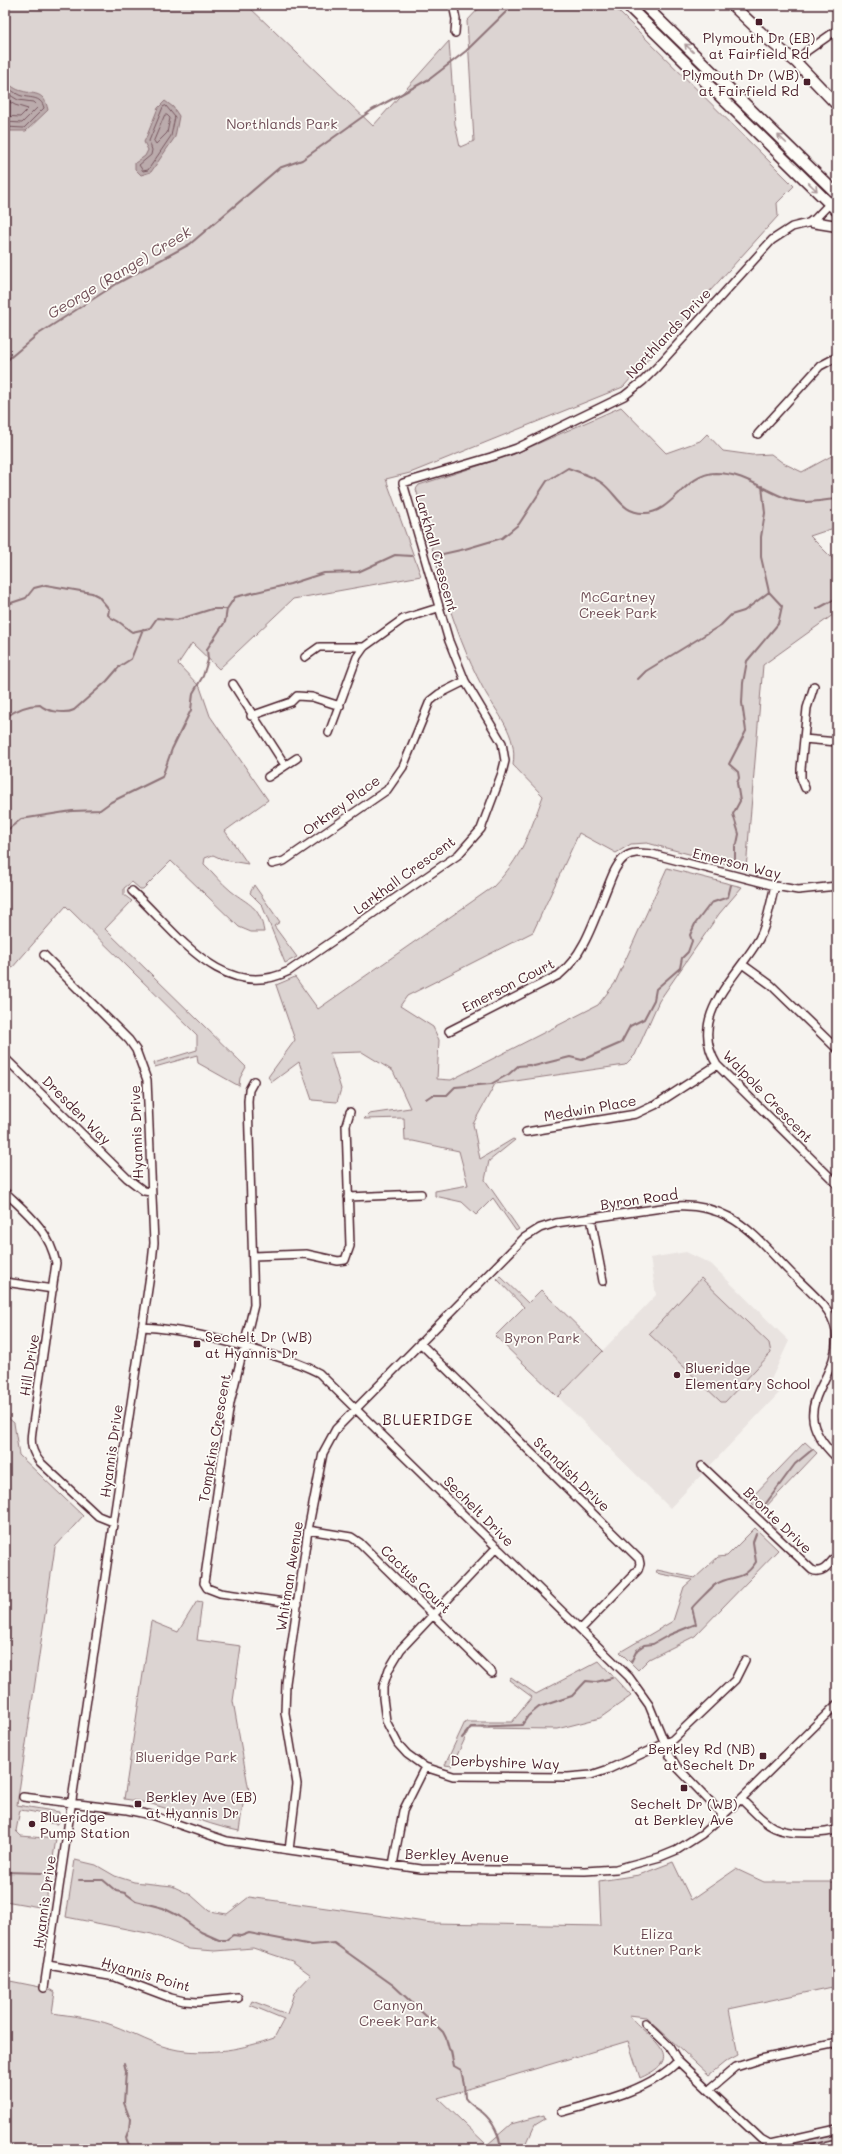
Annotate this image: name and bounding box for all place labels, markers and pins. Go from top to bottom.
marker: Plymouth Dr (EB) at Fairfield Rd [754,17,764,27]
place label: Plymouth Dr (EB) at Fairfield Rd [703,28,815,63]
place label: Plymouth Dr (WB) at Fairfield Rd [682,65,799,100]
marker: Plymouth Dr (WB) at Fairfield Rd [802,77,812,87]
place label: Sechelt Dr (WB) at Hyannis Dr [205,1327,312,1362]
marker: Sechelt Dr (WB) at Hyannis Dr [192,1339,202,1349]
place label: Blueridge Elementary School [685,1358,811,1393]
marker: Blueridge Elementary School [672,1370,682,1380]
place label: Berkley Rd (NB) at Sechelt Dr [648,1739,755,1774]
marker: Berkley Rd (NB) at Sechelt Dr [758,1751,768,1761]
marker: Sechelt Dr (WB) at Berkley Ave [679,1783,689,1793]
place label: Berkley Ave (EB) at Hyannis Dr [146,1787,257,1822]
place label: Sechelt Dr (WB) at Berkley Ave [630,1794,738,1829]
marker: Berkley Ave (EB) at Hyannis Dr [133,1799,143,1809]
place label: Blueridge Pump Station [40,1807,130,1842]
marker: Blueridge Pump Station [27,1819,37,1829]

